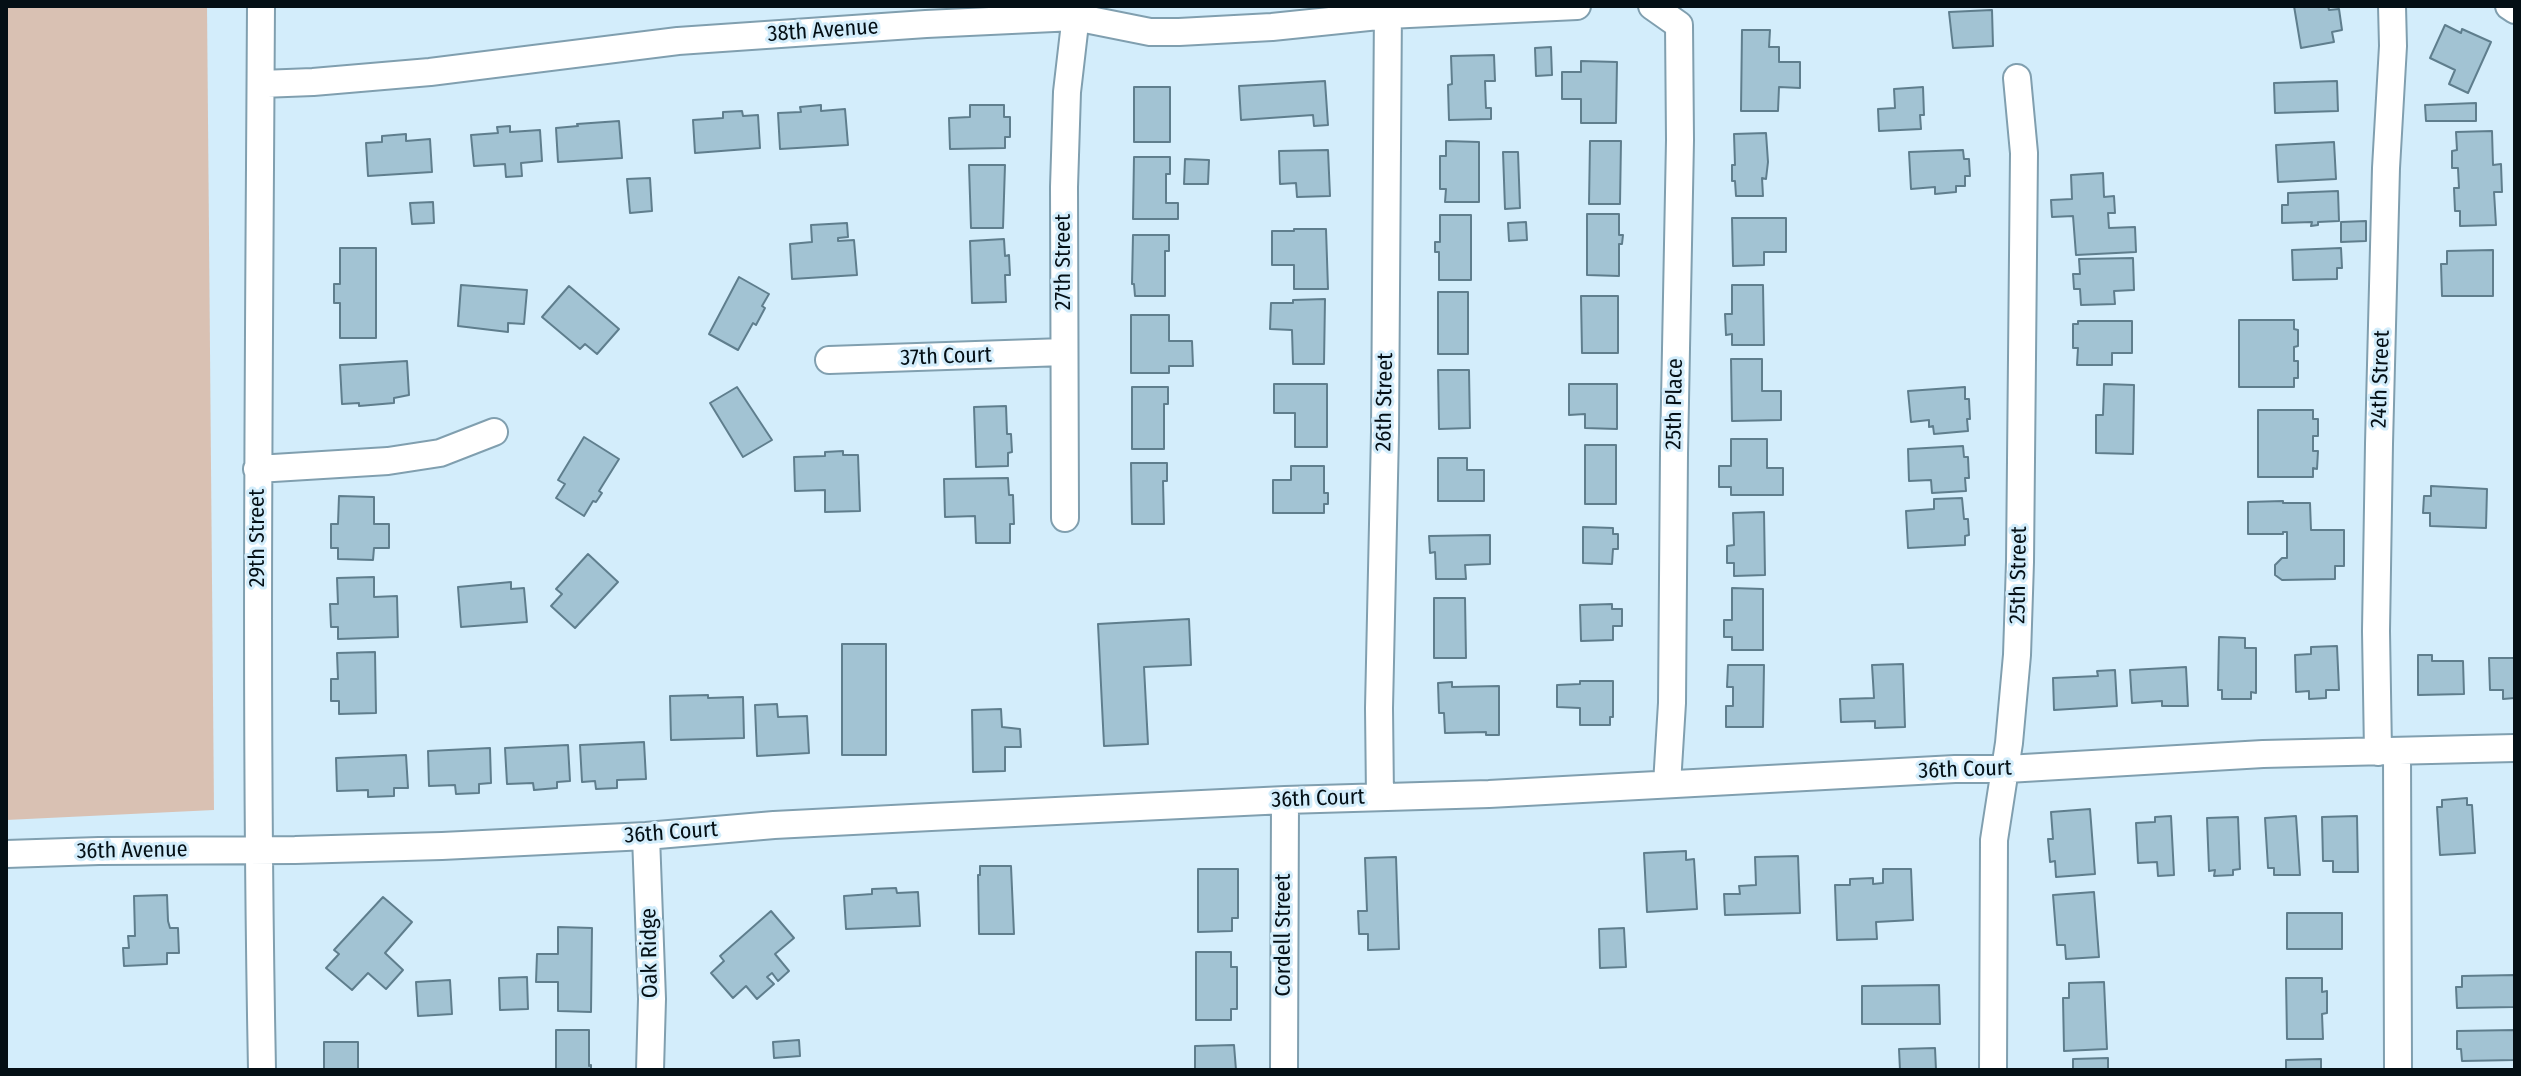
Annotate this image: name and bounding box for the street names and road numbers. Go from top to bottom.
street label: 38th Avenue [767,14,879,48]
street label: 27th Street [1051,214,1077,310]
street label: 24th Street [2366,330,2396,428]
street label: 37th Court [900,342,992,372]
street label: 26th Street [1371,352,1399,452]
street label: 25th Place [1661,358,1689,450]
street label: 29th Street [245,489,271,587]
street label: 25th Street [2005,526,2033,624]
street label: 36th Court [1918,755,2012,785]
street label: 36th Court [1271,784,1365,814]
street label: 36th Court [623,817,719,849]
street label: 36th Avenue [76,837,188,865]
street label: Cordell Street [1271,874,1297,996]
street label: Oak Ridge [636,908,664,998]

